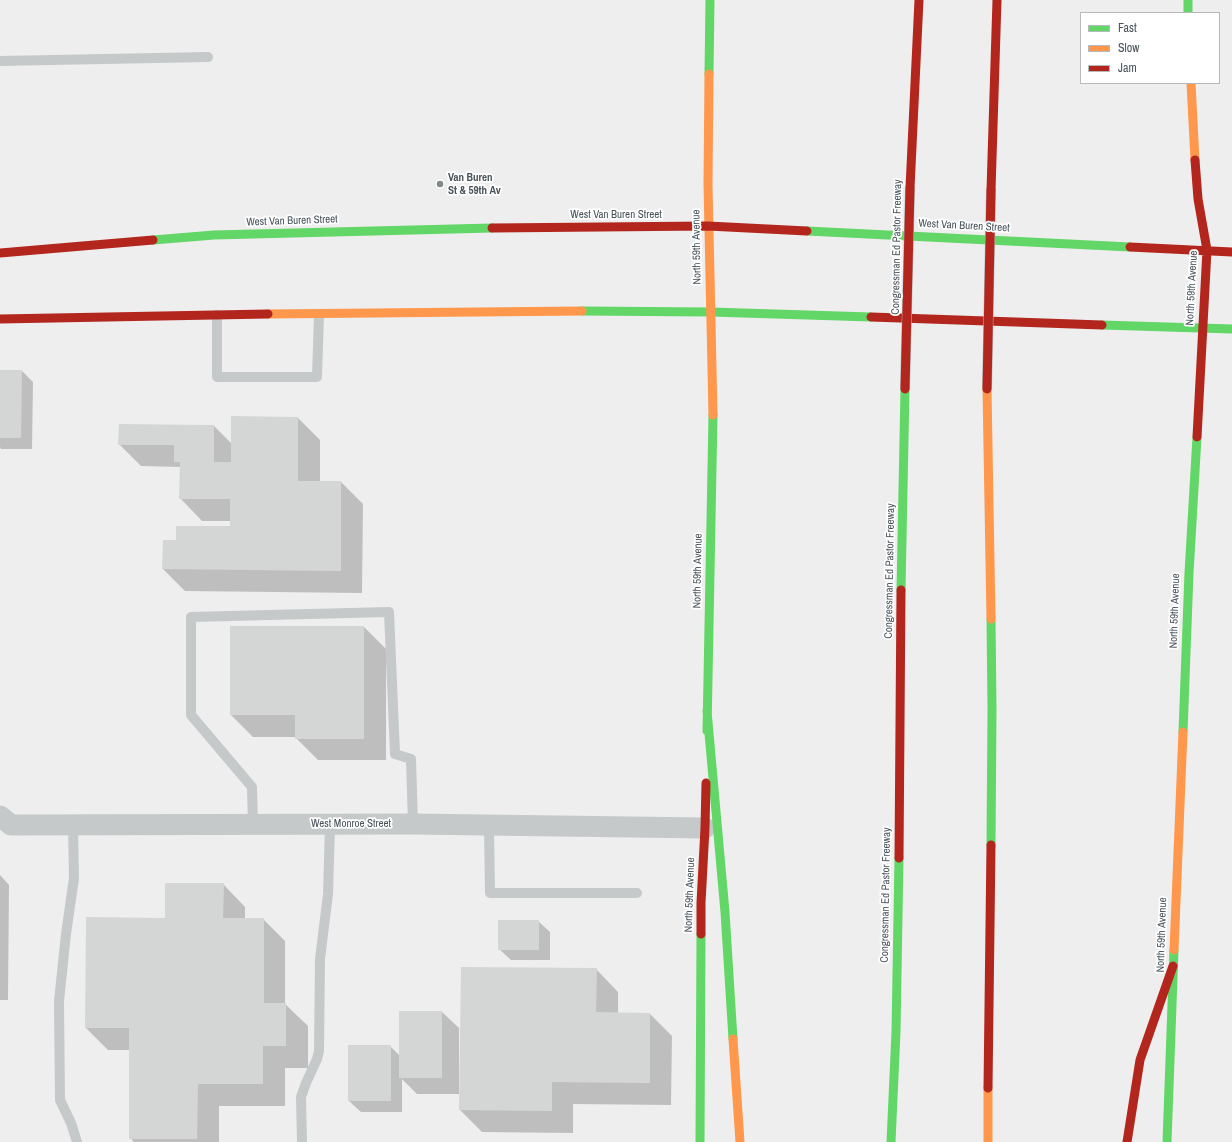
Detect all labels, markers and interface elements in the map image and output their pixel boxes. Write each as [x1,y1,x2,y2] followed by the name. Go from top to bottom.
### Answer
[1080,12,1220,84] legend
[1118,20,1137,36] text: Fast
[1118,40,1139,56] text: Slow
[1118,60,1137,76] text: Jam
[448,171,501,197] place label: Van Buren St & 59th Av
[435,179,445,189] marker: Van Buren St & 59th Av
[889,179,905,315] street label: Congressman Ed Pastor Freeway
[570,208,662,222] street label: West Van Buren Street
[690,209,704,285] street label: North 59th Avenue
[246,213,338,229] street label: West Van Buren Street
[918,217,1010,235] street label: West Van Buren Street
[1183,250,1201,326] street label: North 59th Avenue
[882,503,898,639] street label: Congressman Ed Pastor Freeway
[691,533,705,609] street label: North 59th Avenue
[1167,573,1183,649] street label: North 59th Avenue
[311,817,391,831] street label: West Monroe Street
[878,827,894,963] street label: Congressman Ed Pastor Freeway
[682,857,698,933] street label: North 59th Avenue
[1154,897,1170,973] street label: North 59th Avenue

